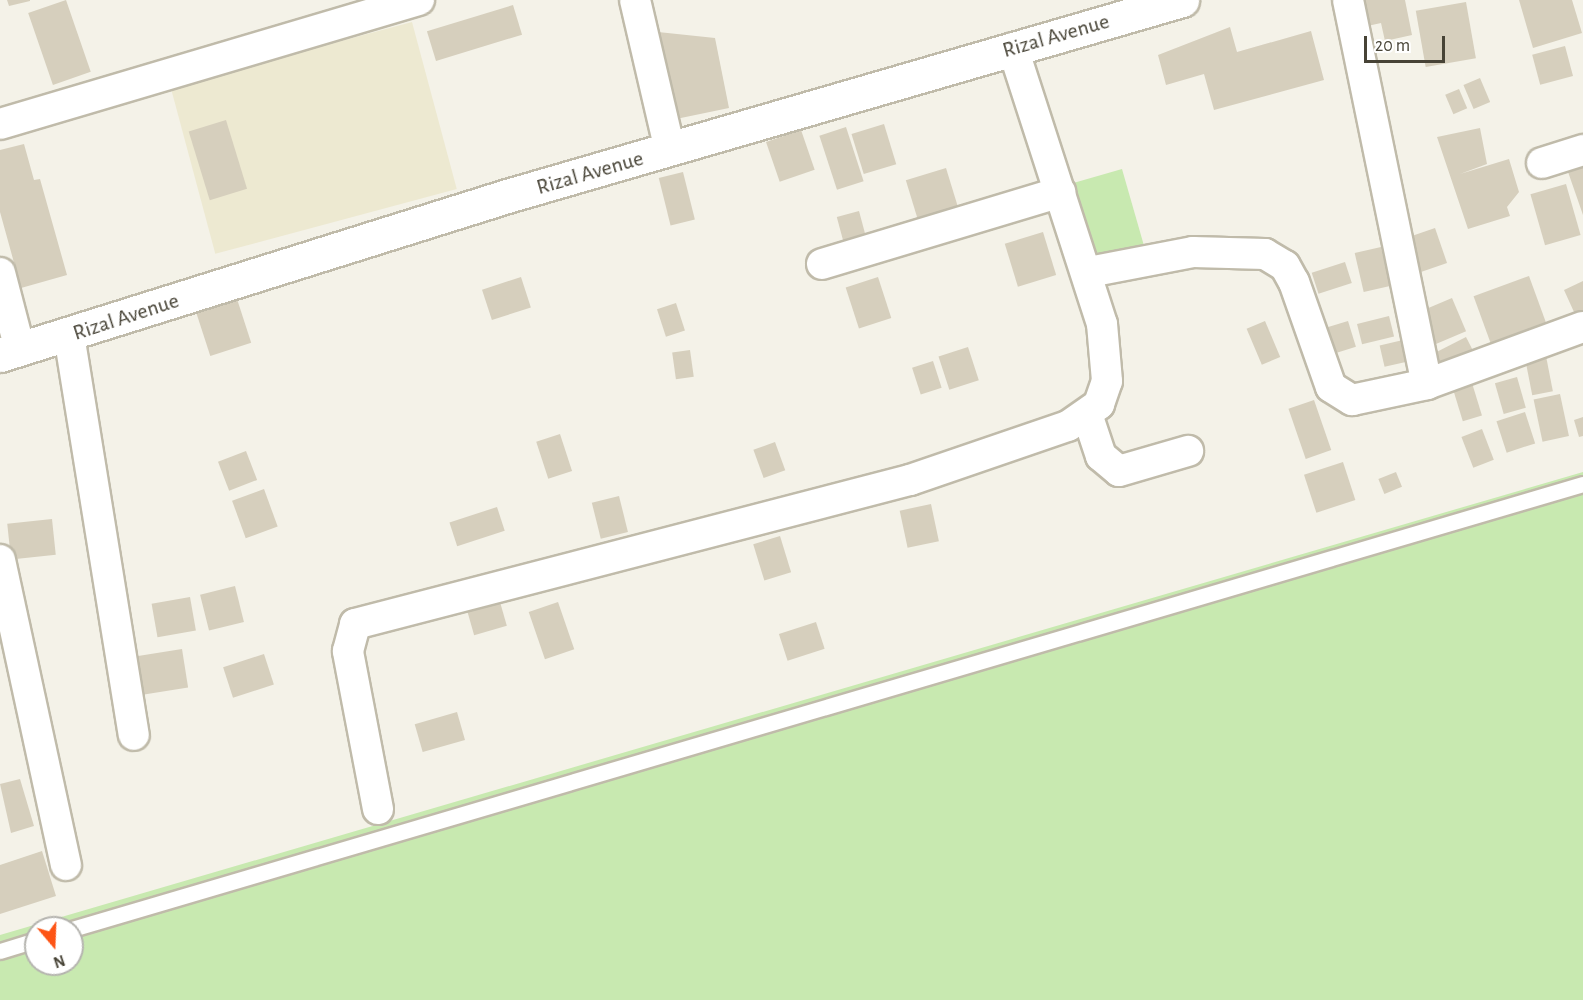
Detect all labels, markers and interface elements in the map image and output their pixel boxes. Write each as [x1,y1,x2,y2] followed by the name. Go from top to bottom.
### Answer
[1000,8,1112,64] street label: Rizal Avenue
[1367,24,1448,62] scale bar
[1375,37,1410,55] text: 20 m
[534,145,646,201] street label: Rizal Avenue
[70,287,182,347] street label: Rizal Avenue
[24,916,84,976] north arrow
[51,952,67,971] text: N

